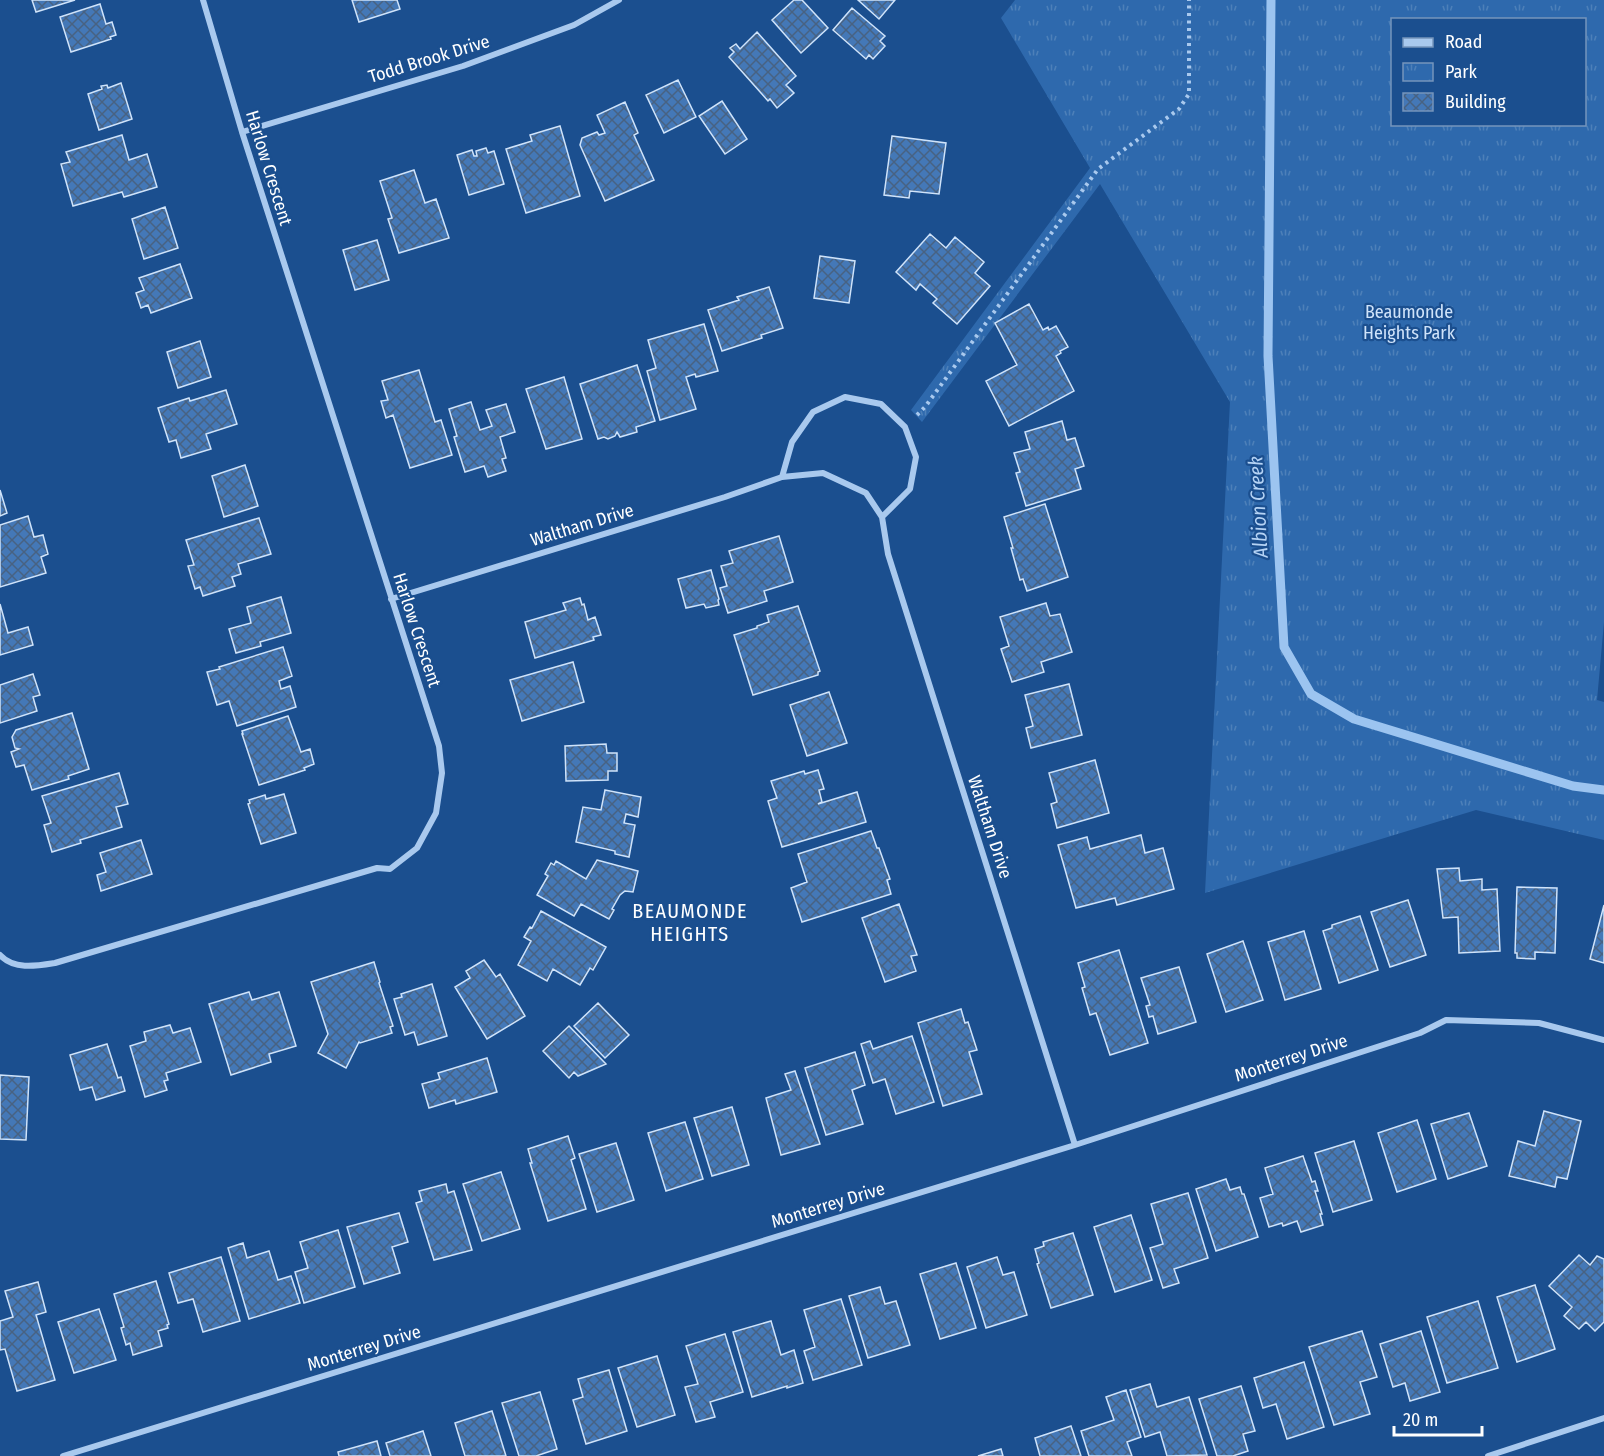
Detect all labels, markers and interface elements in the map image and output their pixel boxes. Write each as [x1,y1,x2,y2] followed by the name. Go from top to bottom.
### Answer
[1391,18,1586,126] legend
[366,30,492,88] street label: Todd Brook Drive
[1445,31,1482,53] text: Road
[1445,61,1478,83] text: Park
[1445,91,1506,113] text: Building
[241,108,297,228] street label: Harlow Crescent
[1363,301,1456,344] park label: Beaumonde Heights Park
[1243,456,1273,559] water label: Albion Creek
[528,499,636,551] street label: Waltham Drive
[388,570,446,690] street label: Harlow Crescent
[963,773,1017,881] street label: Waltham Drive
[632,899,748,946] district label: BEAUMONDE HEIGHTS
[1232,1029,1350,1087] street label: Monterrey Drive
[769,1177,887,1233] street label: Monterrey Drive
[305,1320,423,1376] street label: Monterrey Drive
[1394,1399,1482,1437] scale bar
[1403,1409,1438,1431] text: 20 m

